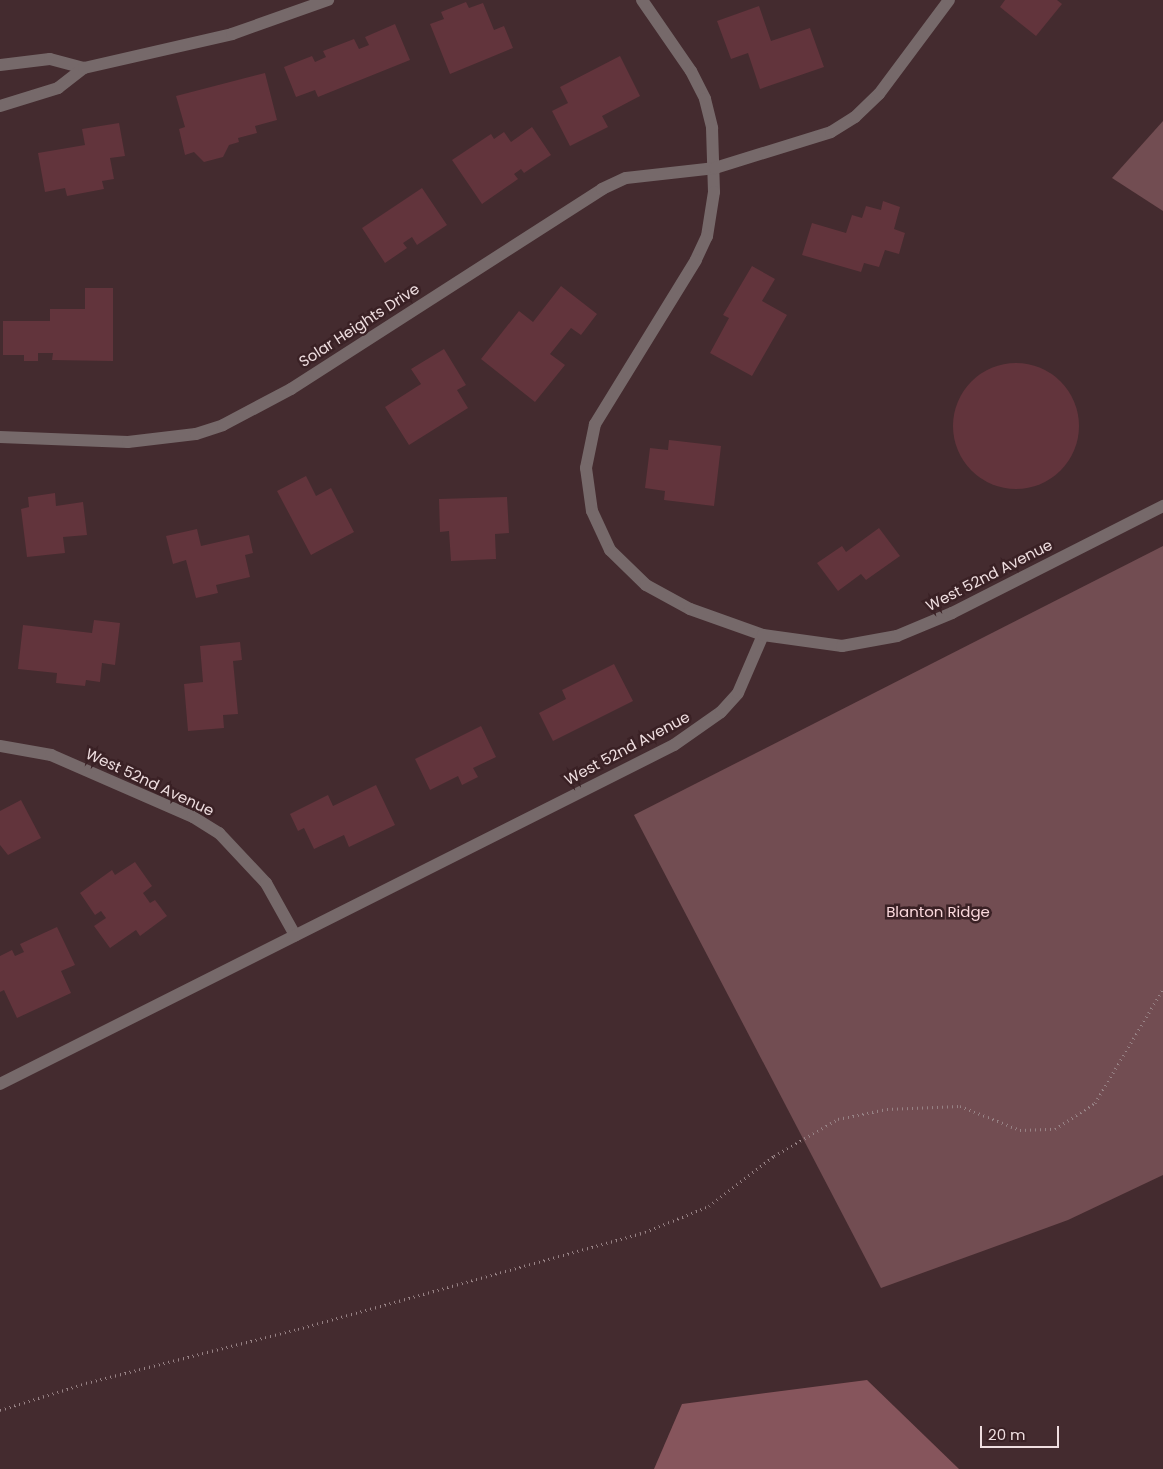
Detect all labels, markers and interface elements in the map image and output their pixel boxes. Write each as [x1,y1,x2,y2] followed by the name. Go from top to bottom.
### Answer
[295,279,423,371] street label: Solar Heights Drive
[923,535,1055,615] street label: West 52nd Avenue
[561,707,693,789] street label: West 52nd Avenue
[83,744,217,820] street label: West 52nd Avenue
[886,903,990,921] park label: Blanton Ridge
[983,1416,1062,1448] scale bar
[988,1424,1026,1445] text: 20 m

